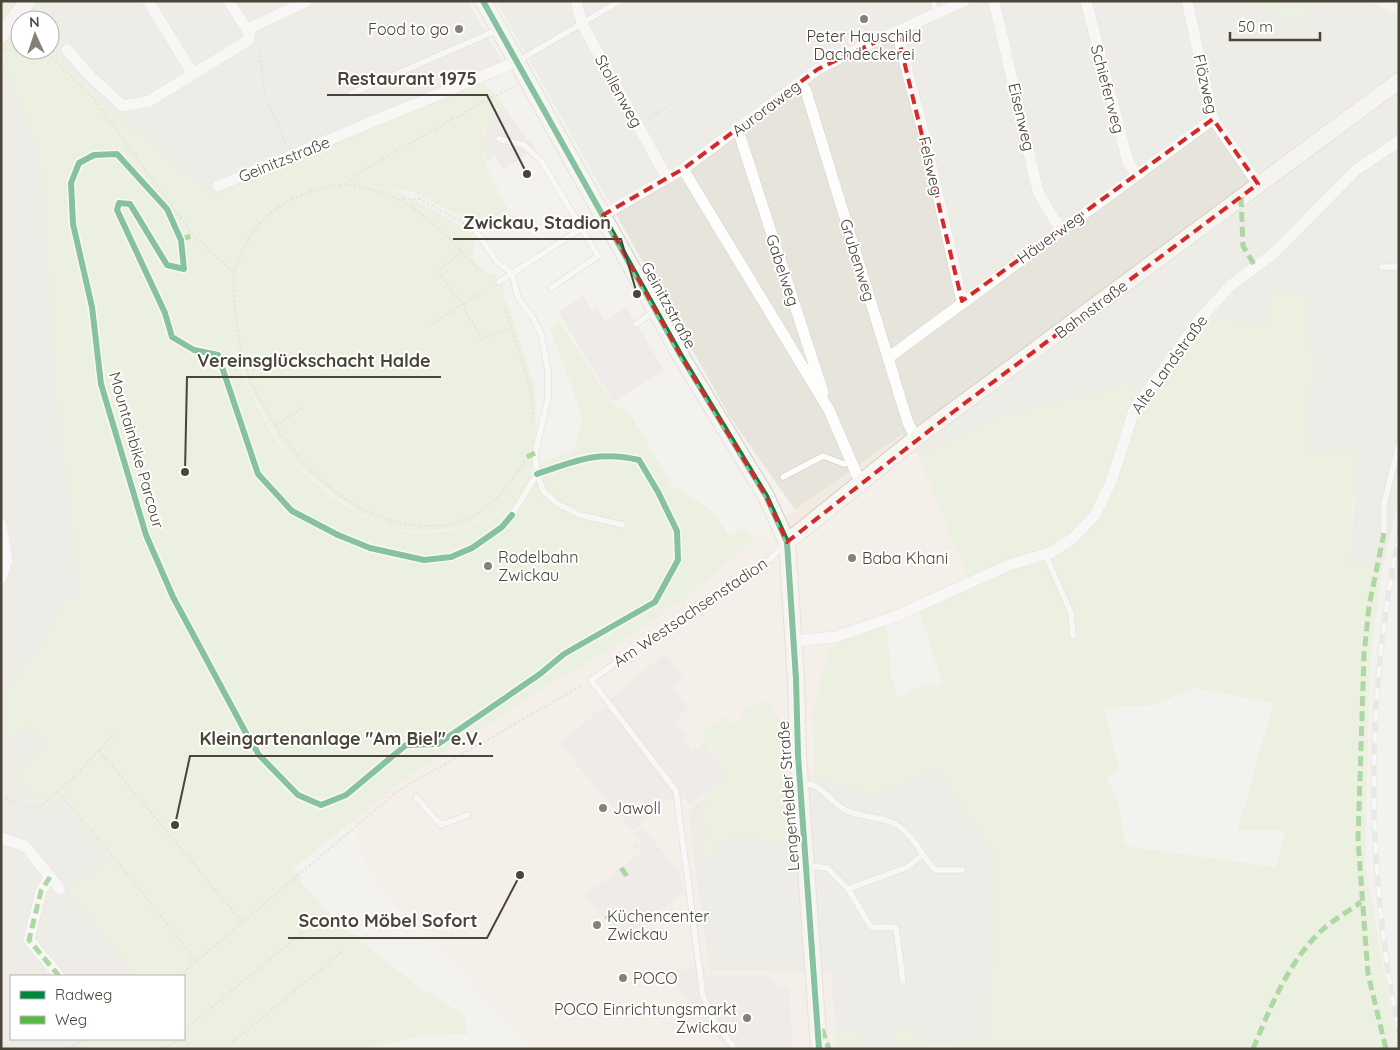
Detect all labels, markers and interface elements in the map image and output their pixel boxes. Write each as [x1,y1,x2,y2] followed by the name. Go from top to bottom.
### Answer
[10,10,60,60] north arrow
[1230,10,1320,42] scale bar
[29,13,40,31] text: N
[858,13,870,25] marker: Peter Hauschild Dachdeckerei
[1238,17,1273,36] text: 50 m
[368,19,449,39] place label: Food to go
[453,23,465,35] marker: Food to go
[806,26,922,64] place label: Peter Hauschild Dachdeckerei
[1087,42,1129,136] street label: Schieferweg
[591,51,647,131] street label: Stollenweg
[1189,52,1223,116] street label: Flözweg
[327,62,487,95] callout: Restaurant 1975
[337,67,477,90] text: Restaurant 1975
[728,76,804,140] street label: Auroraweg
[1004,81,1040,153] street label: Eisenweg
[235,132,333,186] street label: Geinitzstraße
[915,135,947,197] street label: Felsweg
[453,206,621,239] callout: Zwickau, Stadion
[1013,206,1087,268] street label: Häuerweg
[463,211,611,234] text: Zwickau, Stadion
[836,216,880,304] street label: Grubenweg
[762,232,804,308] street label: Gabelweg
[637,258,701,352] street label: Geinitzstraße
[1051,275,1131,343] street label: Bahnstraße
[1126,311,1212,417] street label: Alte Landstraße
[187,344,441,377] callout: Vereinsglückschacht Halde
[197,349,431,372] text: Vereinsglückschacht Halde
[105,369,169,531] street label: Mountainbike Parcour
[498,547,578,585] place label: Rodelbahn Zwickau
[862,548,948,568] place label: Baba Khani
[846,552,858,564] marker: Baba Khani
[609,553,771,671] street label: Am Westsachsenstadion
[482,560,494,572] marker: Rodelbahn Zwickau
[773,720,803,872] street label: Lengenfelder Straße
[190,723,493,756] callout: Kleingartenanlage "Am Biel" e.V.
[199,727,483,750] text: Kleingartenanlage "Am Biel" e.V.
[613,798,661,818] place label: Jawoll
[597,802,609,814] marker: Jawoll
[288,905,487,938] callout: Sconto Möbel Sofort
[607,906,710,944] place label: Küchencenter Zwickau
[298,909,478,932] text: Sconto Möbel Sofort
[591,919,603,931] marker: Küchencenter Zwickau
[633,968,678,988] place label: POCO
[617,972,629,984] marker: POCO
[10,975,185,1040] legend
[55,985,112,1004] text: Radweg
[554,999,737,1037] place label: POCO Einrichtungsmarkt Zwickau
[55,1010,87,1029] text: Weg
[741,1012,753,1024] marker: POCO Einrichtungsmarkt Zwickau

